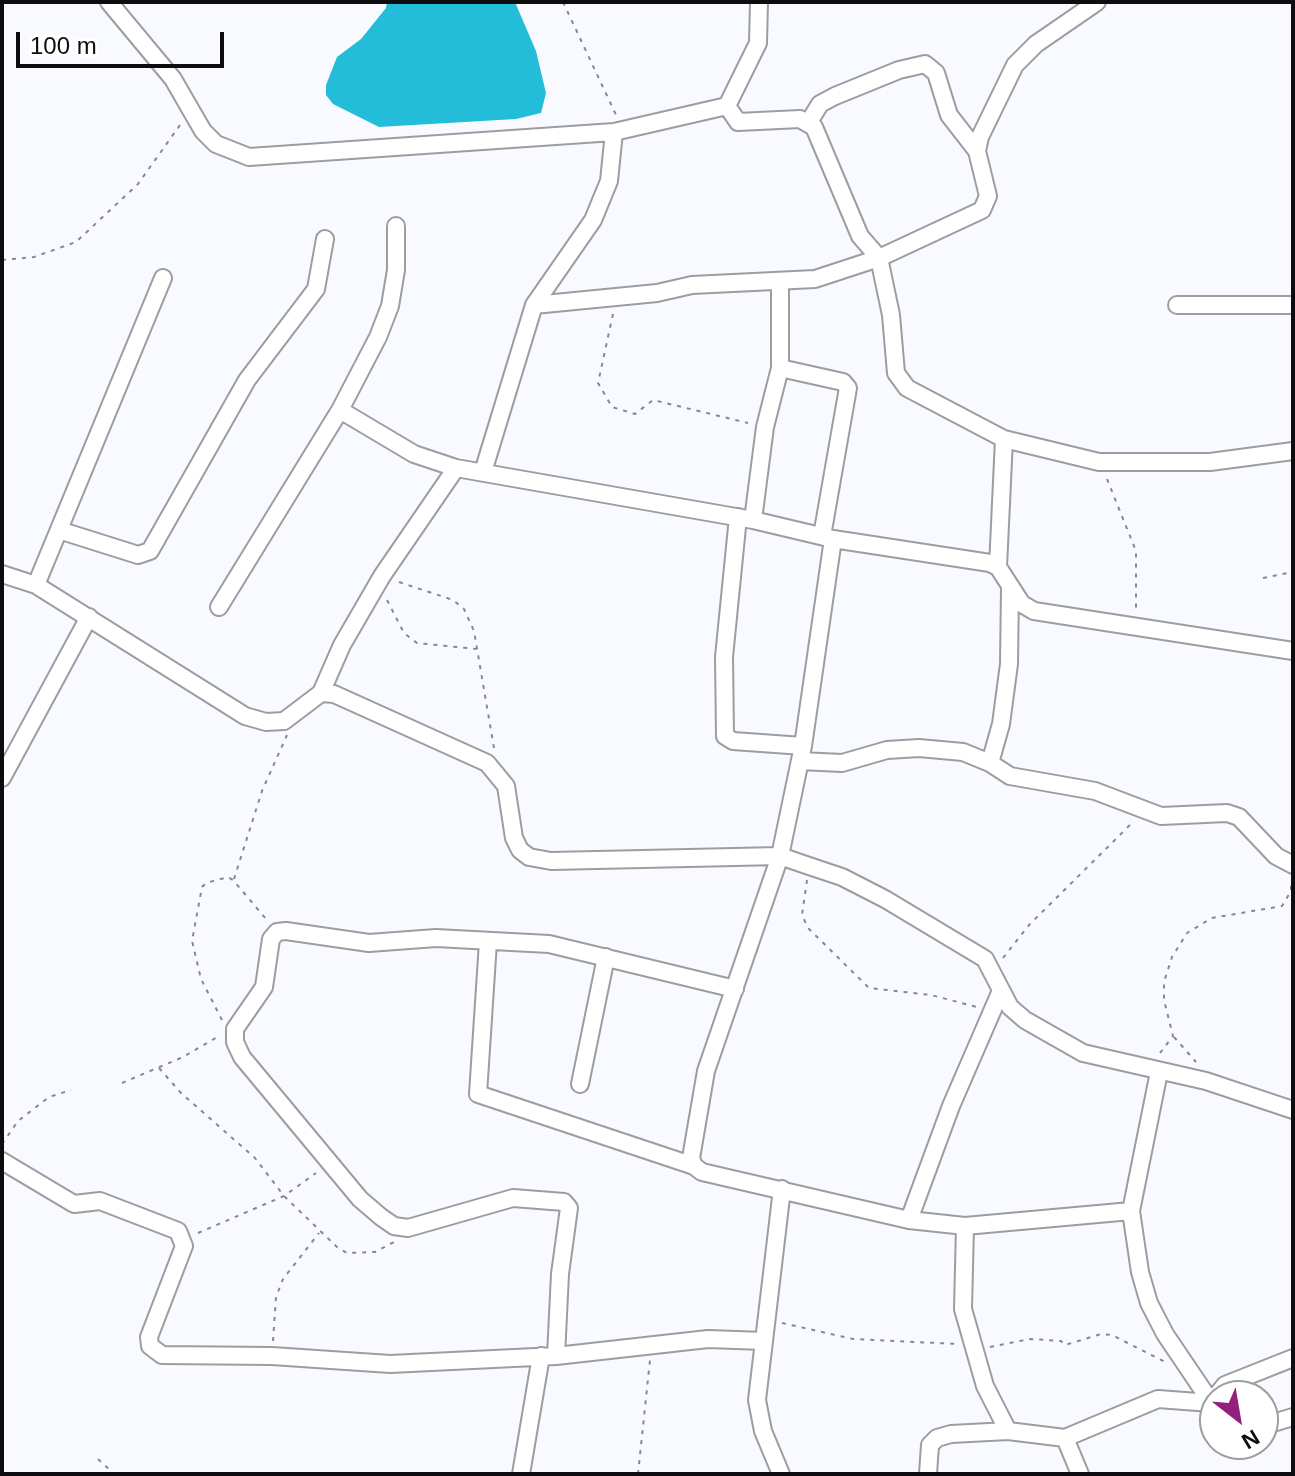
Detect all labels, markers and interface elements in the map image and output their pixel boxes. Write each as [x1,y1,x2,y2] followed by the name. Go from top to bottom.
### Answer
[20,16,228,66] scale bar
[30,32,97,59] text: 100 m
[1199,1380,1279,1460] north arrow
[1237,1424,1264,1454] text: N

